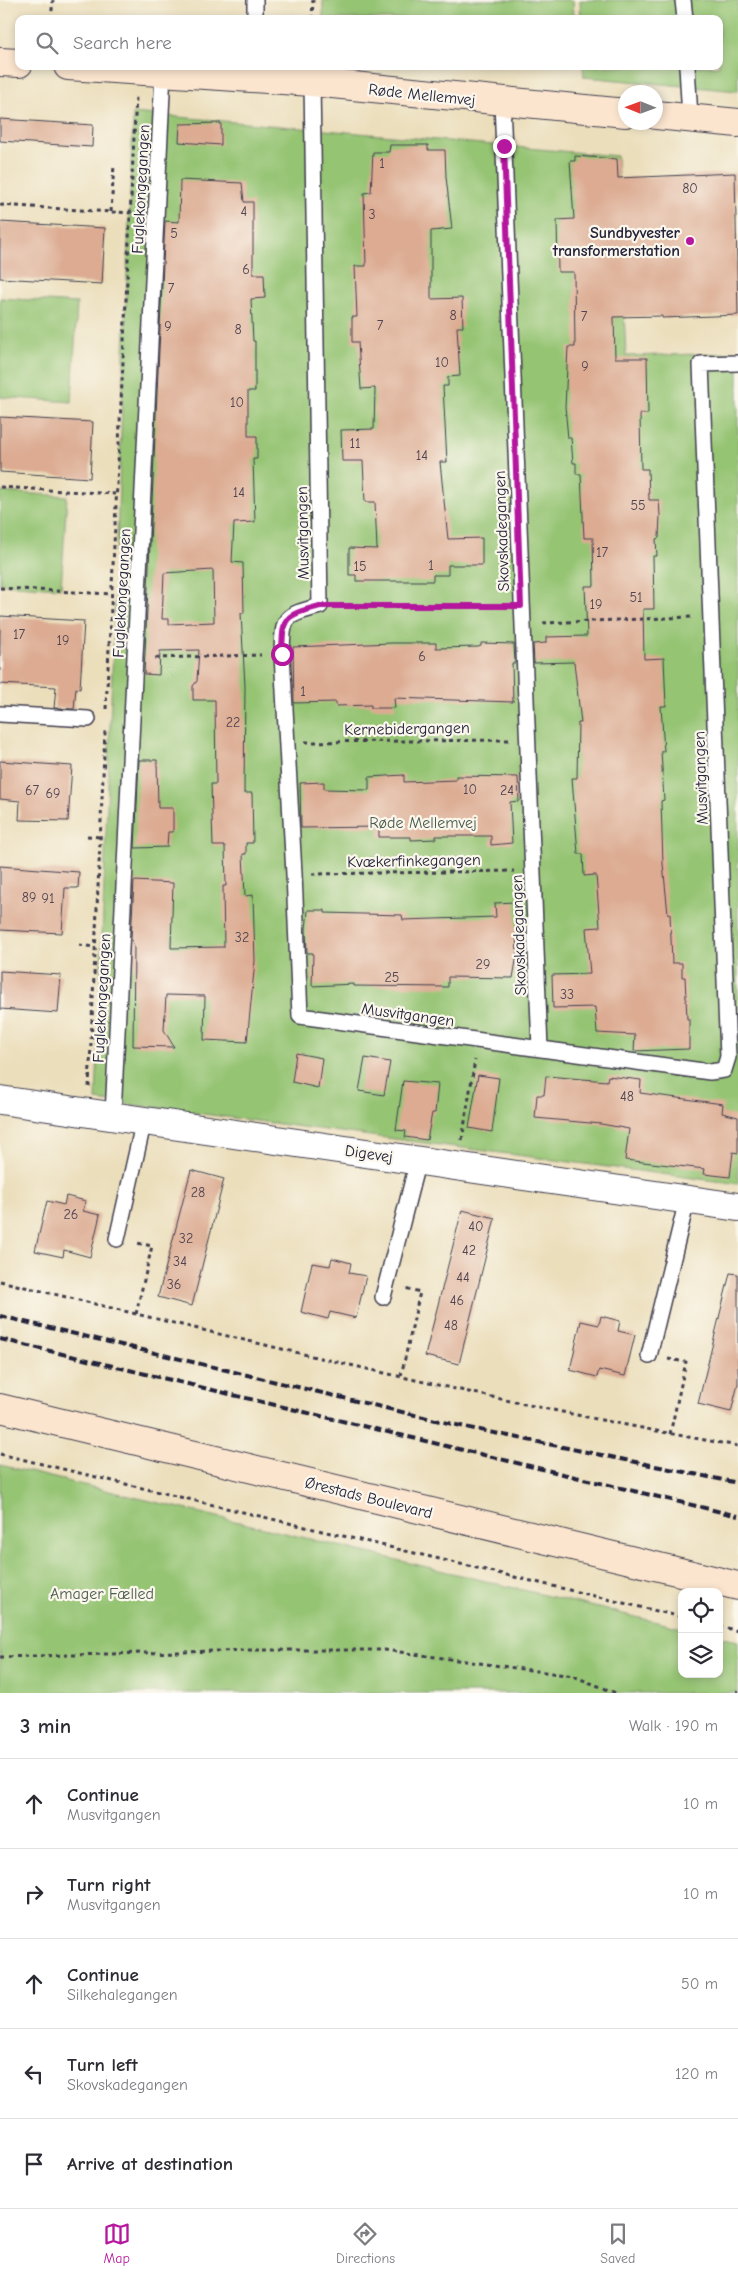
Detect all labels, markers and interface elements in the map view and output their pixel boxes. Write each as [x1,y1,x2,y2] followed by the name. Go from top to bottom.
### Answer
[15,15,723,70] search box
[33,29,61,57] icon: search
[73,32,172,54] text: Search here
[367,80,476,110] street label: Røde Mellemvej
[618,85,663,130] north arrow
[129,124,153,254] street label: Fuglekongegangen
[493,135,516,158] route end
[379,155,385,172] house number: 1
[682,180,698,197] house number: 80
[241,203,248,220] house number: 4
[368,206,376,223] house number: 3
[552,224,681,260] place label: Sundbyvester transformerstation
[170,225,178,242] house number: 5
[684,235,696,247] marker: Sundbyvester transformerstation
[242,261,250,278] house number: 6
[168,280,175,297] house number: 7
[449,307,457,324] house number: 8
[581,308,588,325] house number: 7
[377,317,384,334] house number: 7
[164,318,172,335] house number: 9
[234,321,242,338] house number: 8
[435,354,449,371] house number: 10
[581,358,589,375] house number: 9
[230,394,244,411] house number: 10
[349,435,361,452] house number: 11
[416,447,428,464] house number: 14
[491,470,513,592] street label: Skovskadegangen
[233,484,245,501] house number: 14
[293,486,313,580] street label: Musvitgangen
[630,497,646,514] house number: 55
[110,528,134,658] street label: Fuglekongegangen
[596,544,608,561] house number: 17
[428,557,434,574] house number: 1
[353,558,367,575] house number: 15
[629,589,643,606] house number: 51
[590,596,602,613] house number: 19
[13,626,25,643] house number: 17
[57,632,69,649] house number: 19
[271,643,294,666] route start
[418,648,426,665] house number: 6
[300,683,306,700] house number: 1
[226,714,240,731] house number: 22
[344,719,470,739] street label: Kernebidergangen
[690,731,712,825] street label: Musvitgangen
[463,781,477,798] house number: 10
[25,782,39,799] house number: 67
[500,782,514,799] house number: 24
[45,785,61,802] house number: 69
[369,814,477,832] park label: Røde Mellemvej
[347,851,481,871] street label: Kvækerfinkegangen
[508,874,530,996] street label: Skovskadegangen
[22,889,36,906] house number: 89
[42,890,54,907] house number: 91
[235,929,249,946] house number: 32
[90,933,114,1063] street label: Fuglekongegangen
[476,956,490,973] house number: 29
[385,969,399,986] house number: 25
[560,986,574,1003] house number: 33
[360,1000,455,1030] street label: Musvitgangen
[620,1088,634,1105] house number: 48
[344,1142,394,1166] street label: Digevej
[191,1184,205,1201] house number: 28
[64,1206,78,1223] house number: 26
[468,1218,484,1235] house number: 40
[179,1230,193,1247] house number: 32
[462,1242,476,1259] house number: 42
[173,1253,187,1270] house number: 34
[456,1269,470,1286] house number: 44
[167,1276,181,1293] house number: 36
[450,1292,464,1309] house number: 46
[444,1317,458,1334] house number: 48
[303,1473,434,1523] street label: Ørestads Boulevard
[50,1585,154,1603] park label: Amager Fælled
[678,1588,723,1678] map controls
[678,1588,723,1633] button: locate
[678,1633,723,1678] button: layers
[20,1714,71,1738] text: 3 min
[629,1717,718,1735] text: Walk · 190 m
[67,1784,139,1806] text: Continue
[20,1790,48,1818] icon: ahead
[683,1795,718,1813] text: 10 m
[67,1806,161,1824] text: Musvitgangen
[67,1874,151,1896] text: Turn right
[20,1880,48,1908] icon: right
[683,1885,718,1903] text: 10 m
[67,1896,161,1914] text: Musvitgangen
[67,1964,139,1986] text: Continue
[20,1970,48,1998] icon: ahead
[681,1975,718,1993] text: 50 m
[67,1986,178,2004] text: Silkehalegangen
[67,2054,138,2076] text: Turn left
[20,2060,48,2088] icon: left
[675,2065,718,2083] text: 120 m
[67,2076,188,2094] text: Skovskadegangen
[20,2150,48,2178] icon: arrive
[67,2153,233,2175] text: Arrive at destination
[103,2220,131,2267] tab: Map
[336,2220,395,2267] tab: Directions
[600,2220,635,2267] tab: Saved

